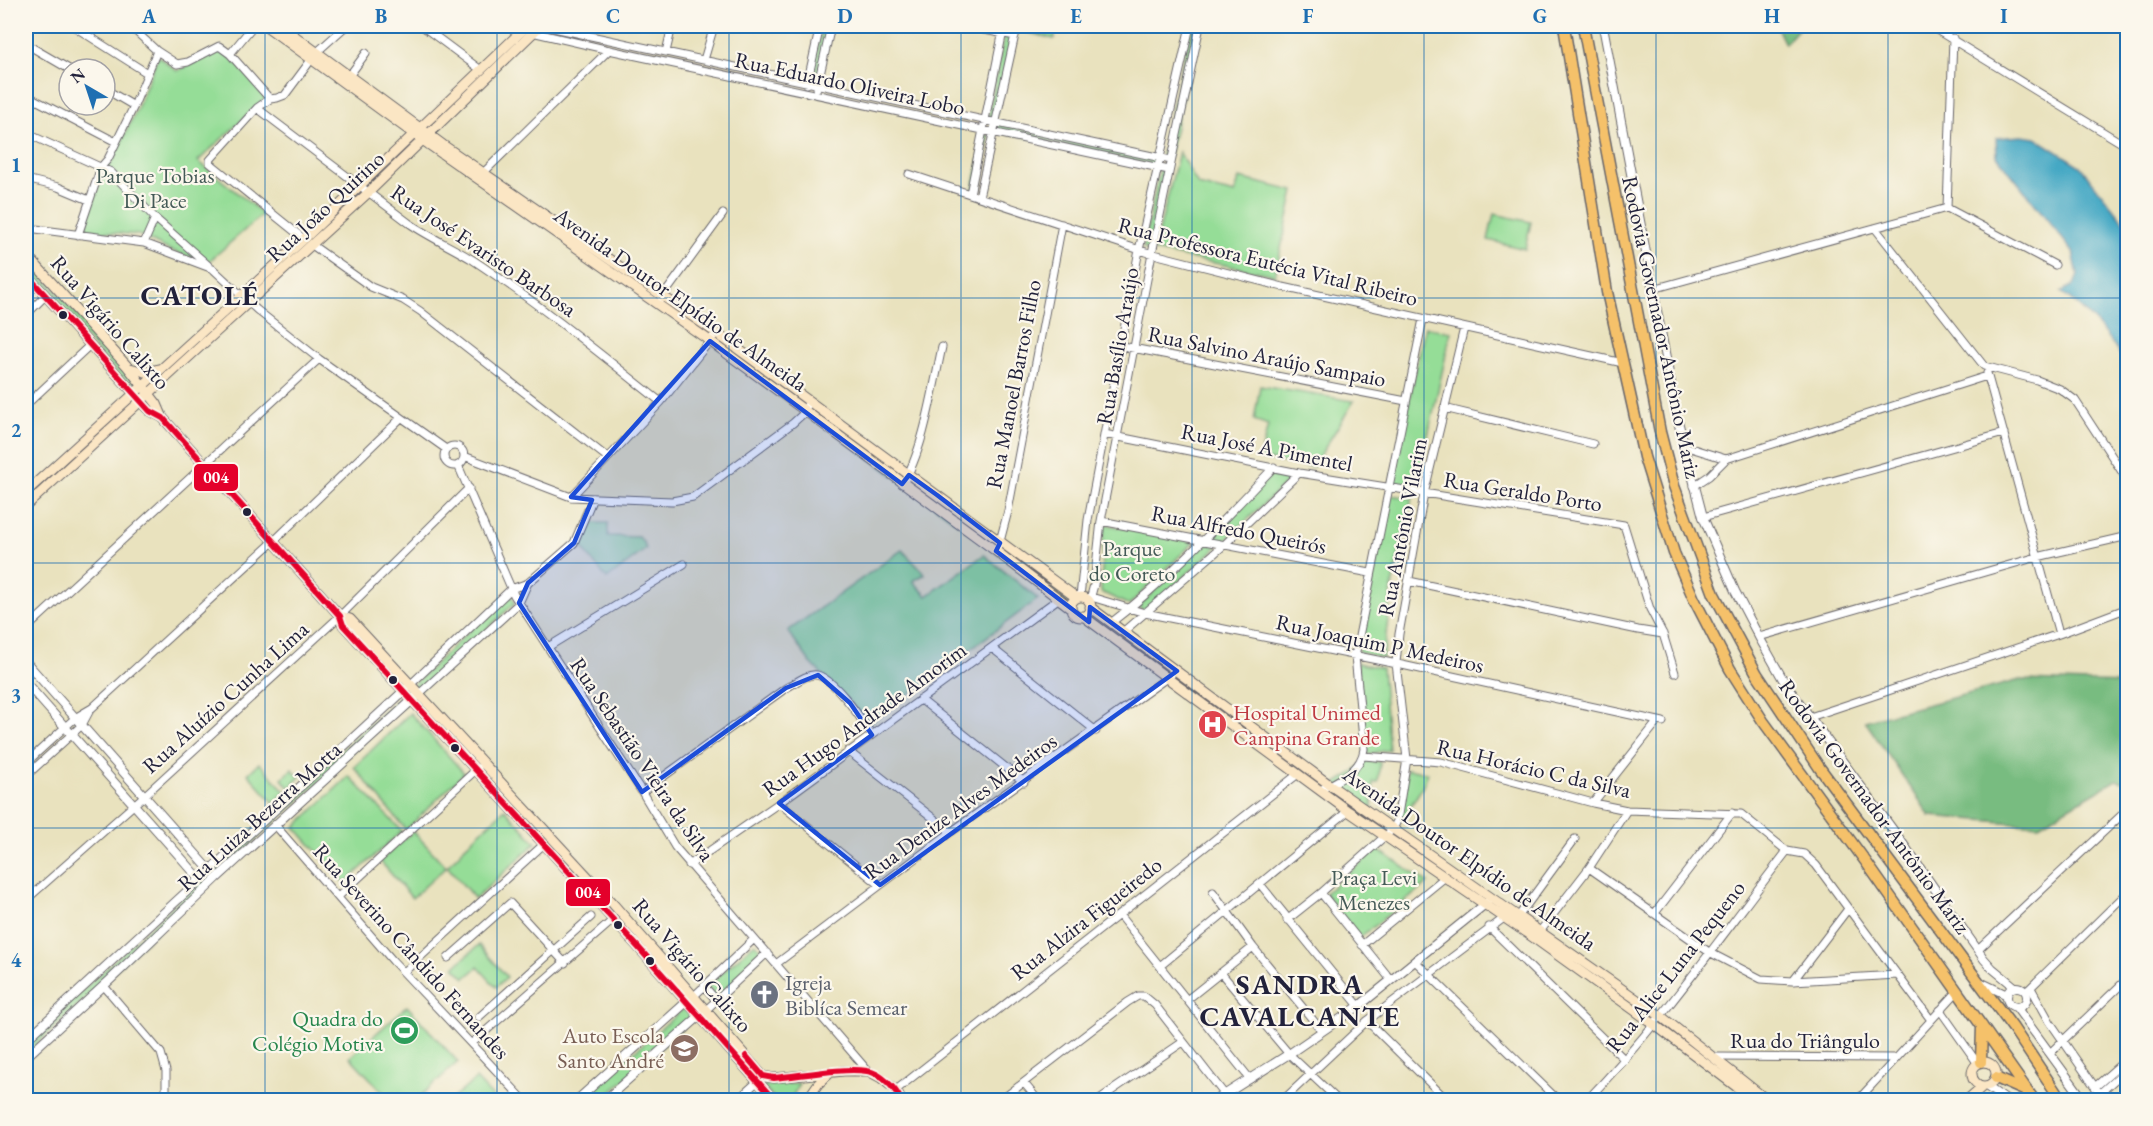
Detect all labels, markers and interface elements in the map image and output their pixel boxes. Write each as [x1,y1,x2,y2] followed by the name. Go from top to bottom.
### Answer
[141,3,157,29] text: A
[375,3,387,29] text: B
[606,3,620,29] text: C
[837,3,853,29] text: D
[1070,3,1082,29] text: E
[1303,3,1314,29] text: F
[1533,3,1547,29] text: G
[1764,3,1780,29] text: H
[2000,3,2008,29] text: I
[732,45,968,122] street label: Rua Eduardo Oliveira Lobo
[57,57,117,117] north arrow
[66,63,90,88] text: N
[260,144,391,269] street label: Rua João Quirino
[11,152,21,178] text: 1
[95,161,215,215] park label: Parque Tobias Di Pace
[1615,173,1708,482] street label: Rodovia Governador Antônio Mariz
[385,177,582,323] street label: Rua José Evaristo Barbosa
[547,200,813,398] street label: Avenida Doutor Elpídio de Almeida
[1115,210,1421,313] street label: Rua Professora Eutécia Vital Ribeiro
[44,249,177,396] street label: Rua Vigário Calixto
[1089,265,1146,427] street label: Rua Basílio Araújo
[141,277,259,313] district label: CATOLÉ
[979,277,1048,491] street label: Rua Manoel Barros Filho
[57,309,69,321] unlabelled marker
[1145,319,1389,394] street label: Rua Salvino Araújo Sampaio
[11,417,22,443] text: 2
[1179,417,1355,478] street label: Rua José A Pimentel
[1371,435,1434,619] street label: Rua Antônio Vilarim
[193,463,239,492] line badge: 004
[1442,465,1604,518] street label: Rua Geraldo Porto
[203,467,229,488] text: 004
[1149,498,1329,561] street label: Rua Alfredo Queirós
[241,506,253,518] unlabelled marker
[1089,534,1175,588] park label: Parque do Coreto
[1273,607,1487,680] street label: Rua Joaquim P Medeiros
[136,615,315,780] street label: Rua Aluízio Cunha Lima
[756,635,972,803] street label: Rua Hugo Andrade Amorim
[563,652,722,867] street label: Rua Sebastião Vieira da Silva
[1772,673,1977,940] street label: Rodovia Governador Antônio Mariz
[387,674,399,686] unlabelled marker
[11,682,21,708] text: 3
[1233,698,1382,752] place label: Hospital Unimed Campina Grande
[1196,709,1228,741] hospital icon: Hospital Unimed Campina Grande
[858,727,1063,886] street label: Rua Denize Alves Medeiros
[1434,732,1634,805] street label: Rua Horácio C da Silva
[171,735,348,898] street label: Rua Luiza Bezerra Motta
[449,742,461,754] unlabelled marker
[1336,759,1602,957] street label: Avenida Doutor Elpídio de Almeida
[307,837,516,1065] street label: Rua Severino Cândido Fernandes
[1005,850,1168,987] street label: Rua Alzira Figueiredo
[1331,863,1417,917] park label: Praça Levi Menezes
[1599,874,1752,1058] street label: Rua Alice Luna Pequeno
[565,878,611,907] line badge: 004
[575,882,601,903] text: 004
[626,892,759,1039] street label: Rua Vigário Calixto
[612,919,624,931] unlabelled marker
[11,947,22,973] text: 4
[644,955,656,967] unlabelled marker
[1199,966,1401,1034] district label: SANDRA CAVALCANTE
[785,968,908,1022] place label: Igreja Biblíca Semear
[748,979,780,1011] church icon: Igreja Biblíca Semear
[252,1004,383,1058] place label: Quadra do Colégio Motiva
[388,1015,420,1047] sports icon: Quadra do Colégio Motiva
[557,1021,664,1075] place label: Auto Escola Santo André
[1730,1026,1880,1055] street label: Rua do Triângulo
[669,1032,701,1064] school or university icon: Auto Escola Santo André

